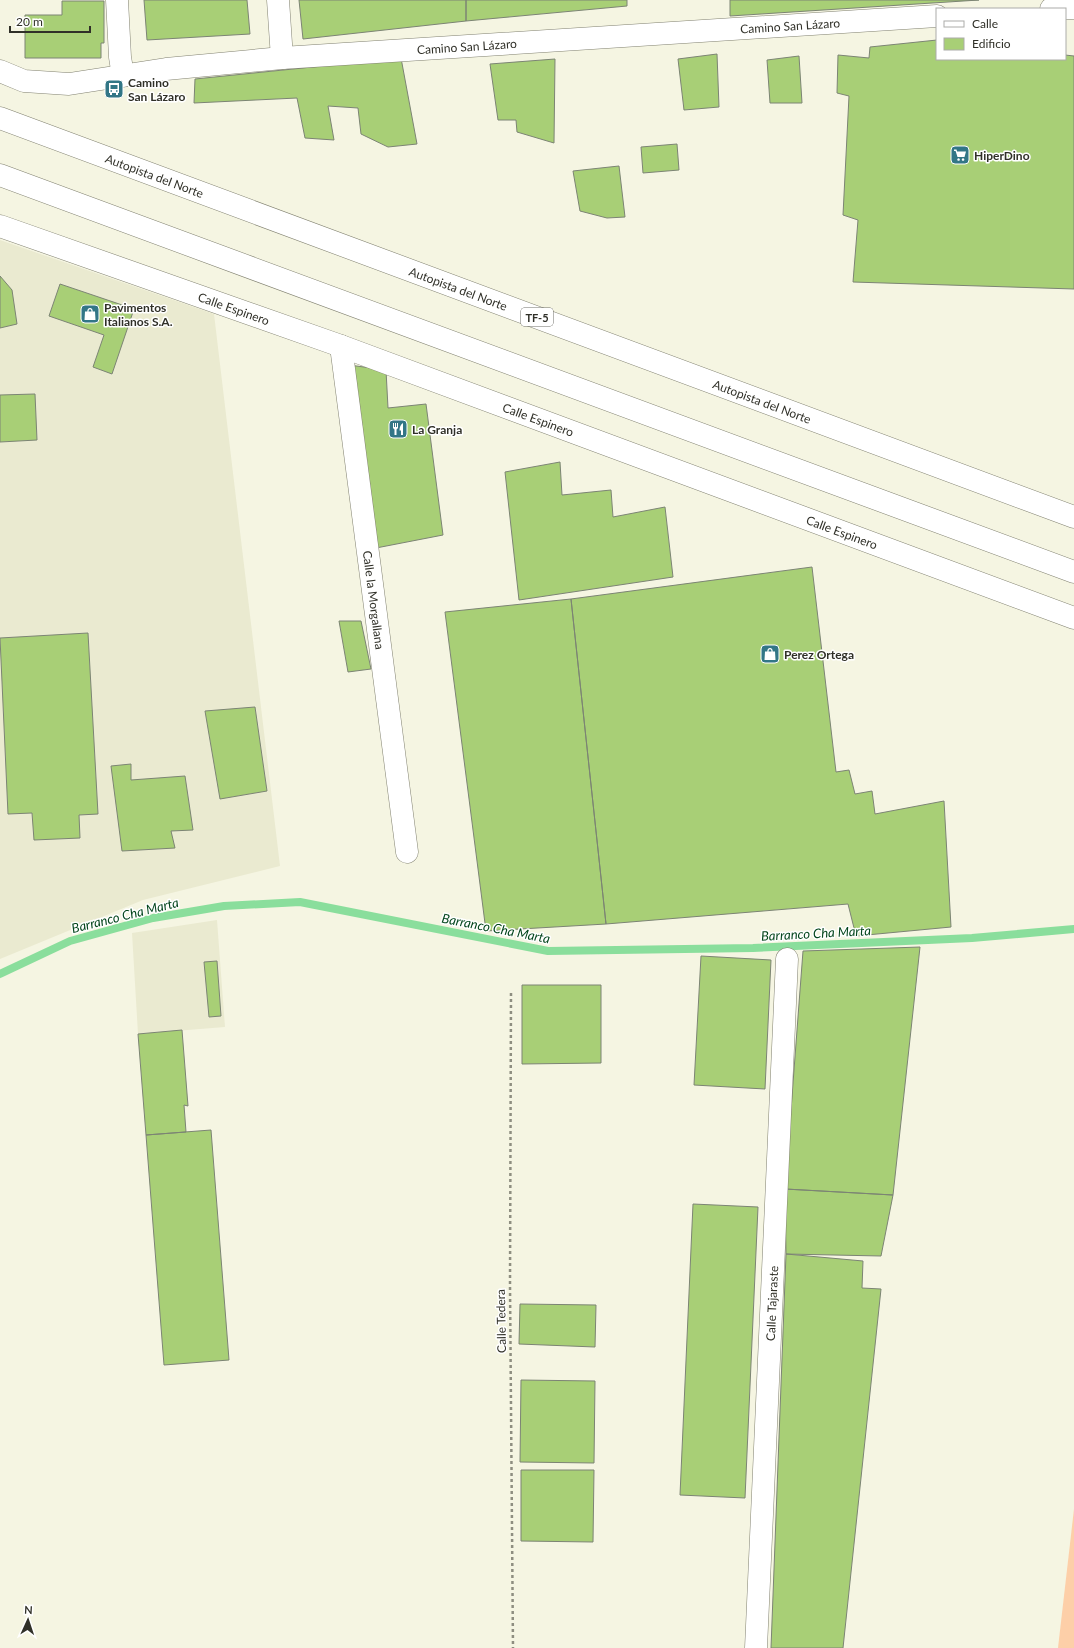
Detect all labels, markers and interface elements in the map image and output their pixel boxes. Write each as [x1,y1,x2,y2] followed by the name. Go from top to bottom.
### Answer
[10,8,90,34] scale bar
[936,8,1066,60] legend
[16,14,43,29] text: 20 m
[740,15,841,36] street label: Camino San Lázaro
[972,16,998,31] text: Calle
[416,35,517,57] street label: Camino San Lázaro
[972,36,1011,51] text: Edificio
[128,75,186,104] place label: Camino San Lázaro
[103,78,125,100] bus stop icon: Camino San Lázaro
[949,144,971,166] supermarket icon: HiperDino
[974,148,1030,163] place label: HiperDino
[103,150,206,201] street label: Autopista del Norte
[407,263,510,313] street label: Autopista del Norte
[196,289,272,328] street label: Calle Espinero
[104,300,173,329] place label: Pavimentos Italianos S.A.
[79,303,101,325] shop icon: Pavimentos Italianos S.A.
[521,308,553,326] road number: TF-5
[711,376,813,426] street label: Autopista del Norte
[501,399,576,439] street label: Calle Espinero
[387,418,409,440] restaurant icon: La Granja
[412,422,462,437] place label: La Granja
[804,512,880,552] street label: Calle Espinero
[360,550,388,650] street label: Calle la Morgallana
[759,643,781,665] shop icon: Perez Ortega
[784,647,854,662] place label: Perez Ortega
[70,894,181,936] water label: Barranco Cha Marta
[441,910,552,946] water label: Barranco Cha Marta
[761,922,872,944] water label: Barranco Cha Marta
[762,1265,781,1341] street label: Calle Tajaraste
[493,1289,509,1353] street label: Calle Tedera
[8,1600,48,1640] north arrow
[24,1603,33,1616] text: N

